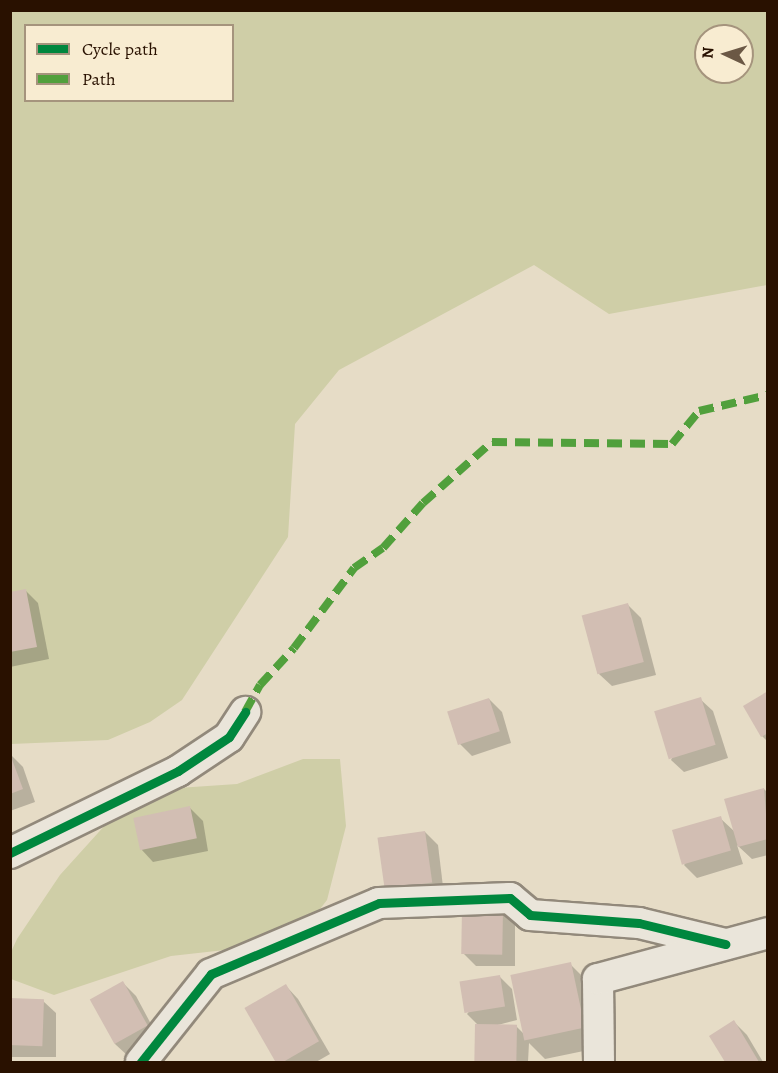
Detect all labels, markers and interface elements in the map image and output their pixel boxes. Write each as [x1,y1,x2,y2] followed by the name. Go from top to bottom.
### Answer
[24,24,234,102] legend
[694,24,754,84] north arrow
[82,37,158,61] text: Cycle path
[697,46,719,59] text: N
[82,67,116,91] text: Path

